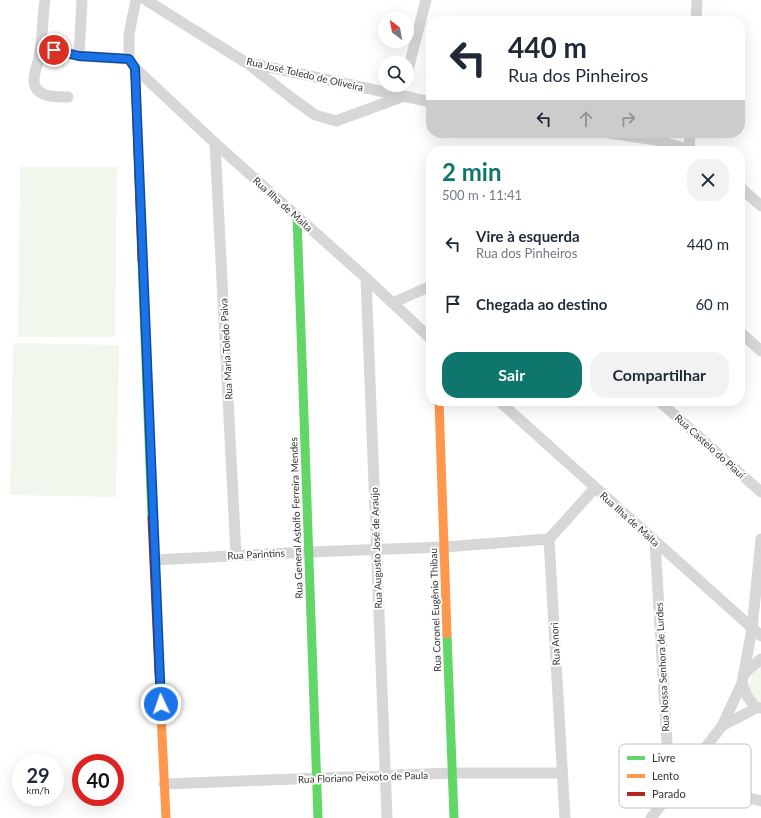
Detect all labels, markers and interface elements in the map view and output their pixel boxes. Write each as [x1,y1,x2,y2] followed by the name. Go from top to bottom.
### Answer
[378,12,414,48] north arrow
[378,12,414,92] map controls
[508,30,587,64] text: 440 m
[442,32,494,84] icon: left
[37,33,71,67] pin
[43,39,65,61] icon: arrive
[245,55,365,93] street label: Rua José Toledo de Oliveira
[378,56,414,92] button: search
[508,64,648,86] text: Rua dos Pinheiros
[533,108,555,130] icon: left
[575,108,597,130] icon: ahead
[617,108,639,130] icon: right
[442,157,502,186] text: 2 min
[687,159,729,201] button: close
[251,174,315,234] street label: Rua Ilha de Malta
[442,187,522,203] text: 500 m · 11:41
[476,227,580,245] text: Vire à esquerda
[442,233,464,255] icon: left
[687,235,729,253] text: 440 m
[476,245,577,261] text: Rua dos Pinheiros
[442,293,464,315] icon: arrive
[476,295,607,313] text: Chegada ao destino
[695,295,729,313] text: 60 m
[217,298,235,400] street label: Rua Maria Toledo Paiva
[442,352,582,398] button: Sair
[590,352,729,398] button: Compartilhar
[673,412,748,481] street label: Rua Castelo do Piauí
[287,437,305,599] street label: Rua General Astolfo Ferreira Mendes
[368,487,384,609] street label: Rua Augusto José de Araújo
[598,489,662,549] street label: Rua Ilha de Malta
[227,547,285,561] street label: Rua Parintins
[427,548,443,672] street label: Rua Coronel Eugênio Thibau
[653,602,671,732] street label: Rua Nossa Senhora de Lurdes
[548,622,562,666] street label: Rua Anori
[140,683,182,725] position arrow
[619,744,751,808] legend
[652,751,676,764] text: Livre
[72,754,124,806] speed limit sign: 40
[26,763,50,787] text: 29
[298,769,428,785] street label: Rua Floriano Peixoto de Paula
[652,769,679,782] text: Lento
[26,784,50,796] text: km/h
[652,787,686,800] text: Parado

